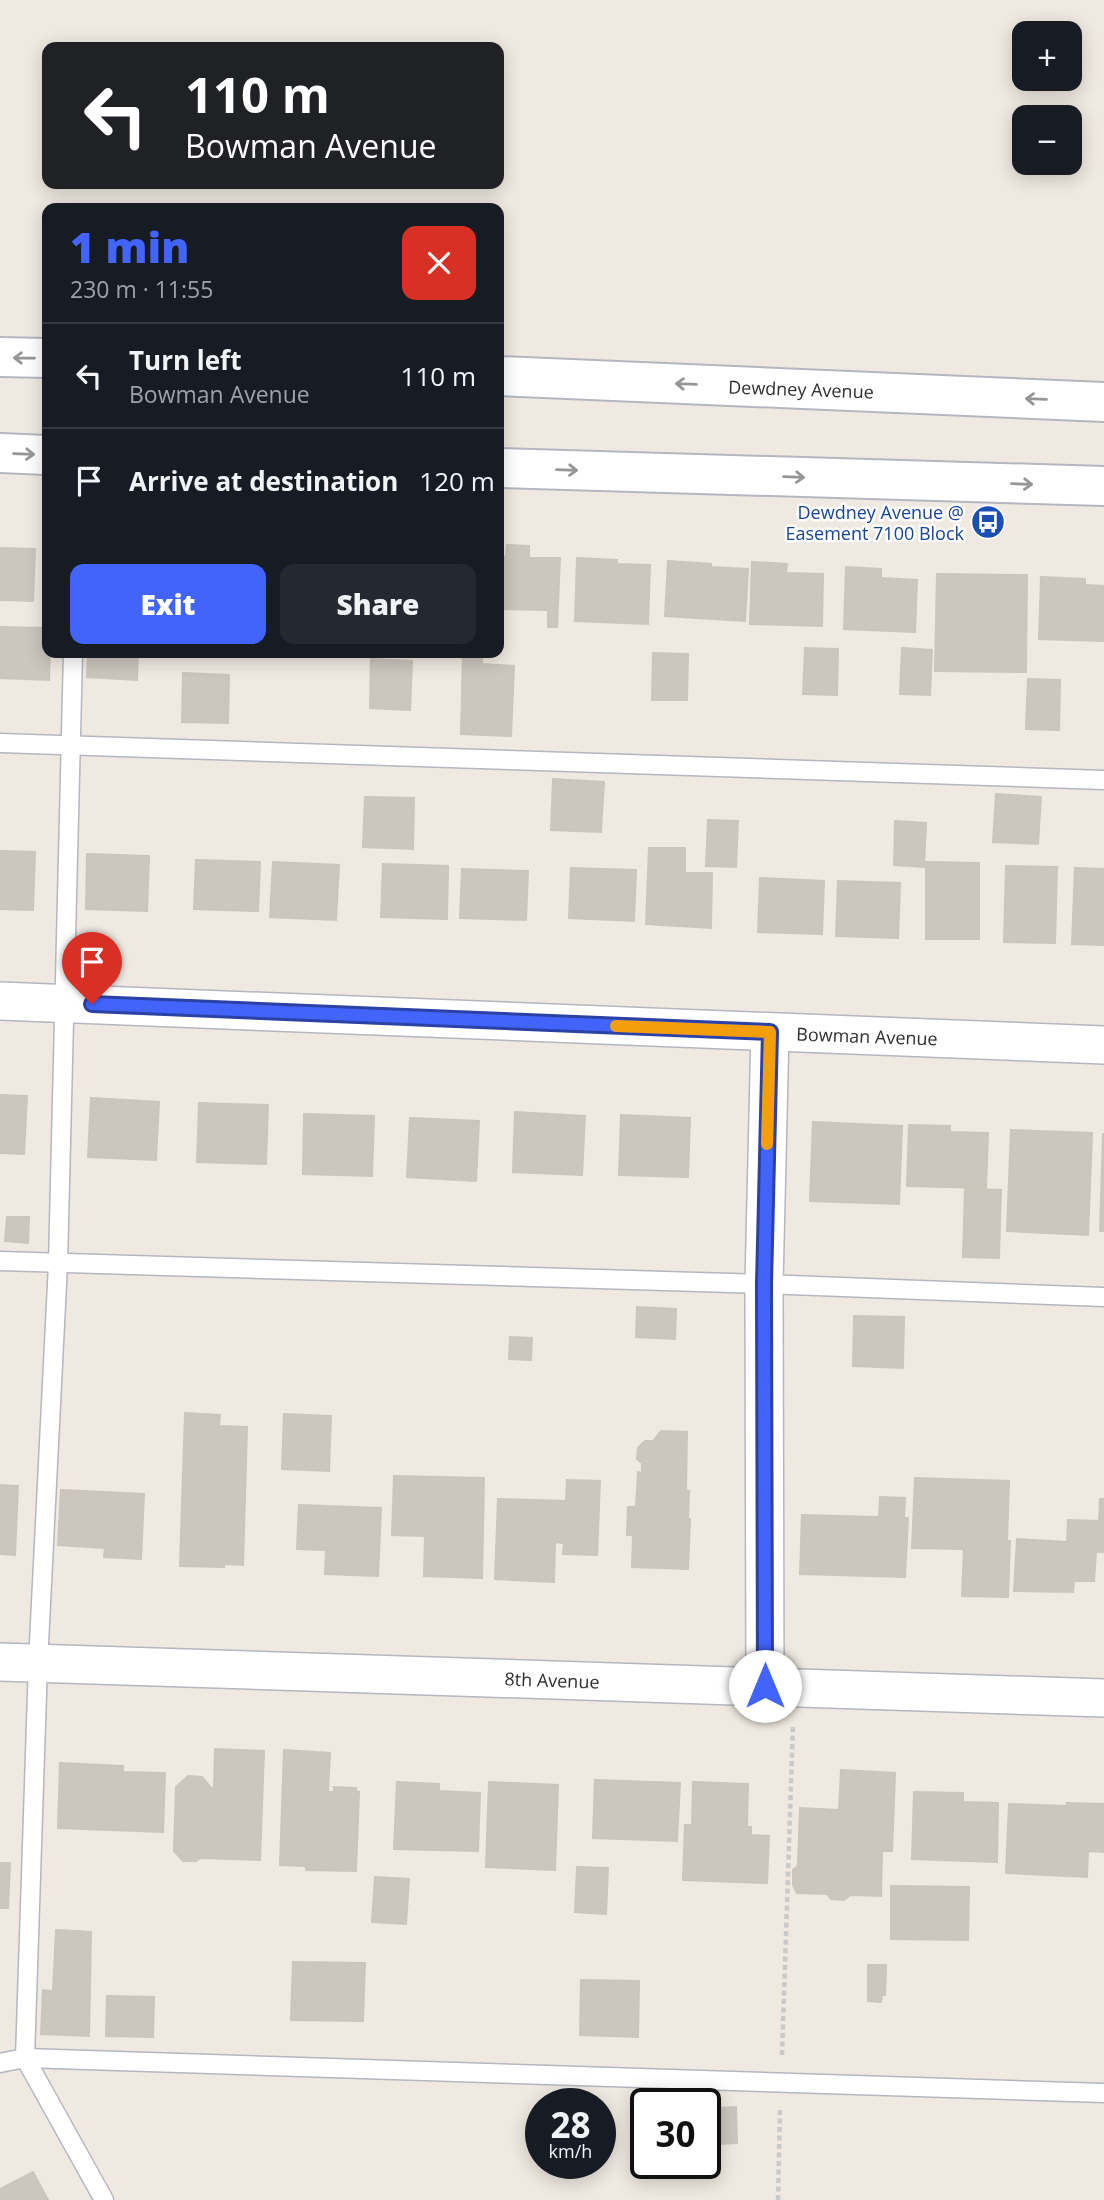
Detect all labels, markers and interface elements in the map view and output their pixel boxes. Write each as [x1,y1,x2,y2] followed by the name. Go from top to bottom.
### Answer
[1012,21,1082,175] map controls
[1012,21,1082,91] button: +
[185,61,330,127] text: 110 m
[70,70,161,161] icon: left
[1012,105,1082,175] button: −
[185,124,436,167] text: Bowman Avenue
[70,218,189,275] text: 1 min
[402,226,476,300] button: close
[70,273,213,305] text: 230 m · 11:55
[129,342,241,378] text: Turn left
[12,351,35,364] one-way arrow
[70,357,108,395] icon: left
[401,358,476,394] text: 110 m
[728,374,874,404] street label: Dewdney Avenue
[129,378,310,410] text: Bowman Avenue
[675,378,698,391] one-way arrow
[1025,392,1048,405] one-way arrow
[12,447,35,461] one-way arrow
[70,462,108,500] icon: arrive
[129,463,398,499] text: Arrive at destination
[419,463,495,499] text: 120 m
[555,464,578,477] one-way arrow
[783,470,806,484] one-way arrow
[1010,477,1033,490] one-way arrow
[785,500,965,545] place label: Dewdney Avenue @ Easement 7100 Block
[969,503,1007,541] bus stop icon: Dewdney Avenue @ Easement 7100 Block
[70,564,266,644] button: Exit
[280,564,476,644] button: Share
[62,932,122,1004] pin
[73,943,111,981] icon: arrive
[796,1022,938,1050] street label: Bowman Avenue
[728,1649,802,1723] position arrow
[504,1666,600,1694] street label: 8th Avenue
[630,2088,721,2179] speed limit sign: 30
[550,2101,591,2148] text: 28
[549,2139,592,2163] text: km/h

